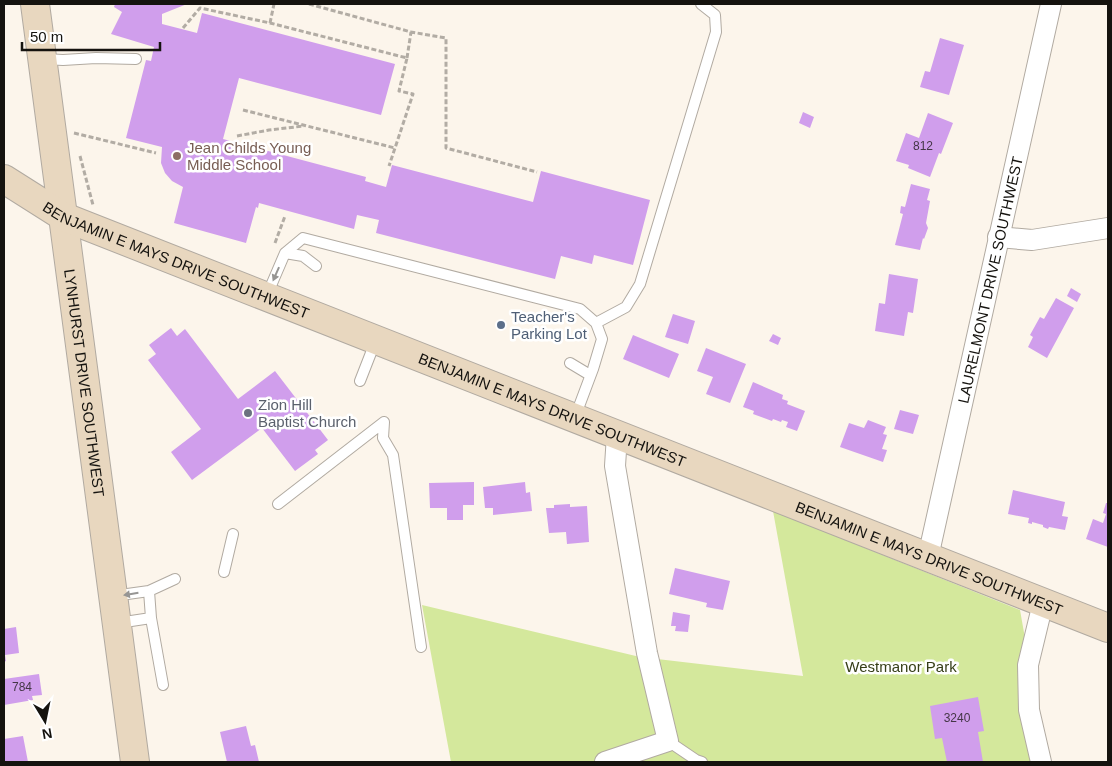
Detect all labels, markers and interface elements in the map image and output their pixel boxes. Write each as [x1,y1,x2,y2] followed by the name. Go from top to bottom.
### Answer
[22,20,160,52] scale bar
[30,28,63,45] text: 50 m
[187,139,311,173] place label: Jean Childs Young Middle School
[913,139,933,153] house number: 812
[171,150,183,162] marker: Jean Childs Young Middle School
[954,155,1025,405] street label: LAURELMONT DRIVE SOUTHWEST
[40,198,312,321] street label: BENJAMIN E MAYS DRIVE SOUTHWEST
[271,267,279,281] one-way arrow
[62,268,108,498] street label: LYNHURST DRIVE SOUTHWEST
[511,308,588,342] place label: Teacher's Parking Lot
[495,319,507,331] marker: Teacher's Parking Lot
[416,349,689,470] street label: BENJAMIN E MAYS DRIVE SOUTHWEST
[258,396,356,430] place label: Zion Hill Baptist Church
[242,407,254,419] marker: Zion Hill Baptist Church
[793,497,1065,618] street label: BENJAMIN E MAYS DRIVE SOUTHWEST
[123,590,139,598] one-way arrow
[845,658,957,675] park label: Westmanor Park
[12,680,32,694] house number: 784
[20,696,70,746] north arrow
[944,711,971,725] house number: 3240
[41,725,54,743] text: N

